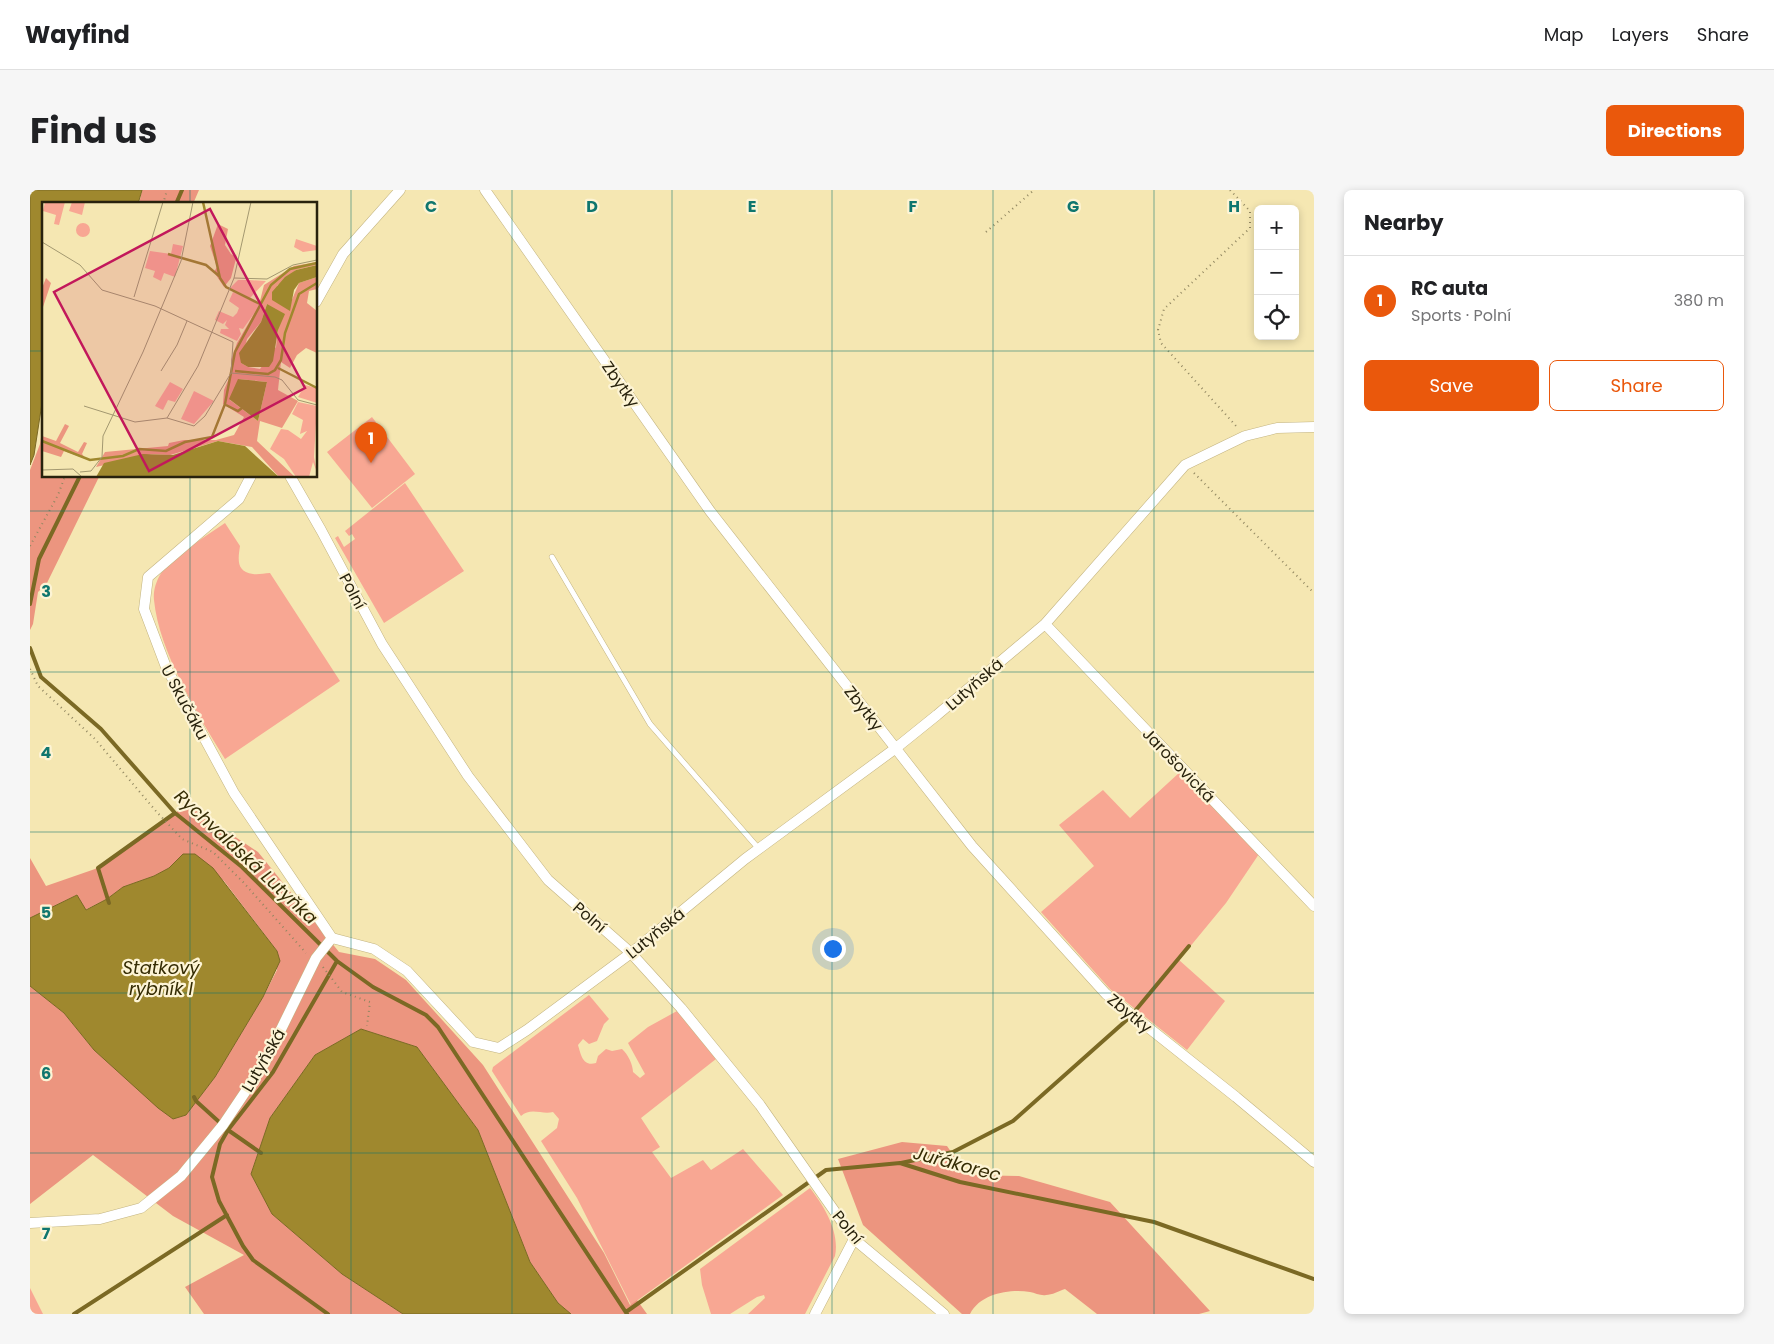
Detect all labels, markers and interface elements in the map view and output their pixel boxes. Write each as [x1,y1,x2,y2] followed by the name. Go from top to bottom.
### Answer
[25,18,130,51] text: Wayfind
[1544,22,1584,47] text: Map
[1612,22,1669,47] text: Layers
[1697,22,1749,47] text: Share
[1606,105,1744,156] button: Directions
[30,106,157,155] text: Find us
[425,195,437,218] text: C
[586,195,598,218] text: D
[748,195,756,218] text: E
[909,195,918,218] text: F
[1067,195,1079,218] text: G
[1228,195,1240,218] text: H
[42,202,318,478] inset map
[1254,205,1299,340] map controls
[1254,205,1299,250] button: +
[1364,208,1444,237] text: Nearby
[1254,250,1299,295] button: −
[1411,275,1488,302] text: RC auta
[1377,289,1383,312] text: 1
[1674,289,1724,312] text: 380 m
[1254,295,1299,340] button: locate
[1411,304,1511,327] text: Sports · Polní
[596,357,645,412] street label: Zbytky
[1364,360,1539,411] button: Save
[1549,360,1724,411] button: Share
[355,422,387,463] pin: 1
[334,569,372,613] street label: Polní
[41,580,51,603] text: 3
[941,653,1008,716] street label: Lutyňská
[155,661,214,744] street label: U Skučáku
[839,681,889,736] street label: Zbytky
[1137,723,1220,808] street label: Jarošovická
[41,741,52,764] text: 4
[169,784,323,930] water label: Rychvaldská Lutyňka
[568,896,611,938] street label: Polní
[41,901,51,924] text: 5
[621,903,690,964] street label: Lutyňská
[820,936,846,962] your location
[123,955,200,1001] water label: Statkový rybník I
[1102,988,1157,1039] street label: Zbytky
[236,1024,291,1096] street label: Lutyňská
[41,1062,51,1085] text: 6
[911,1140,1004,1187] water label: Juřákorec
[827,1205,868,1249] street label: Polní
[42,1222,51,1245] text: 7

